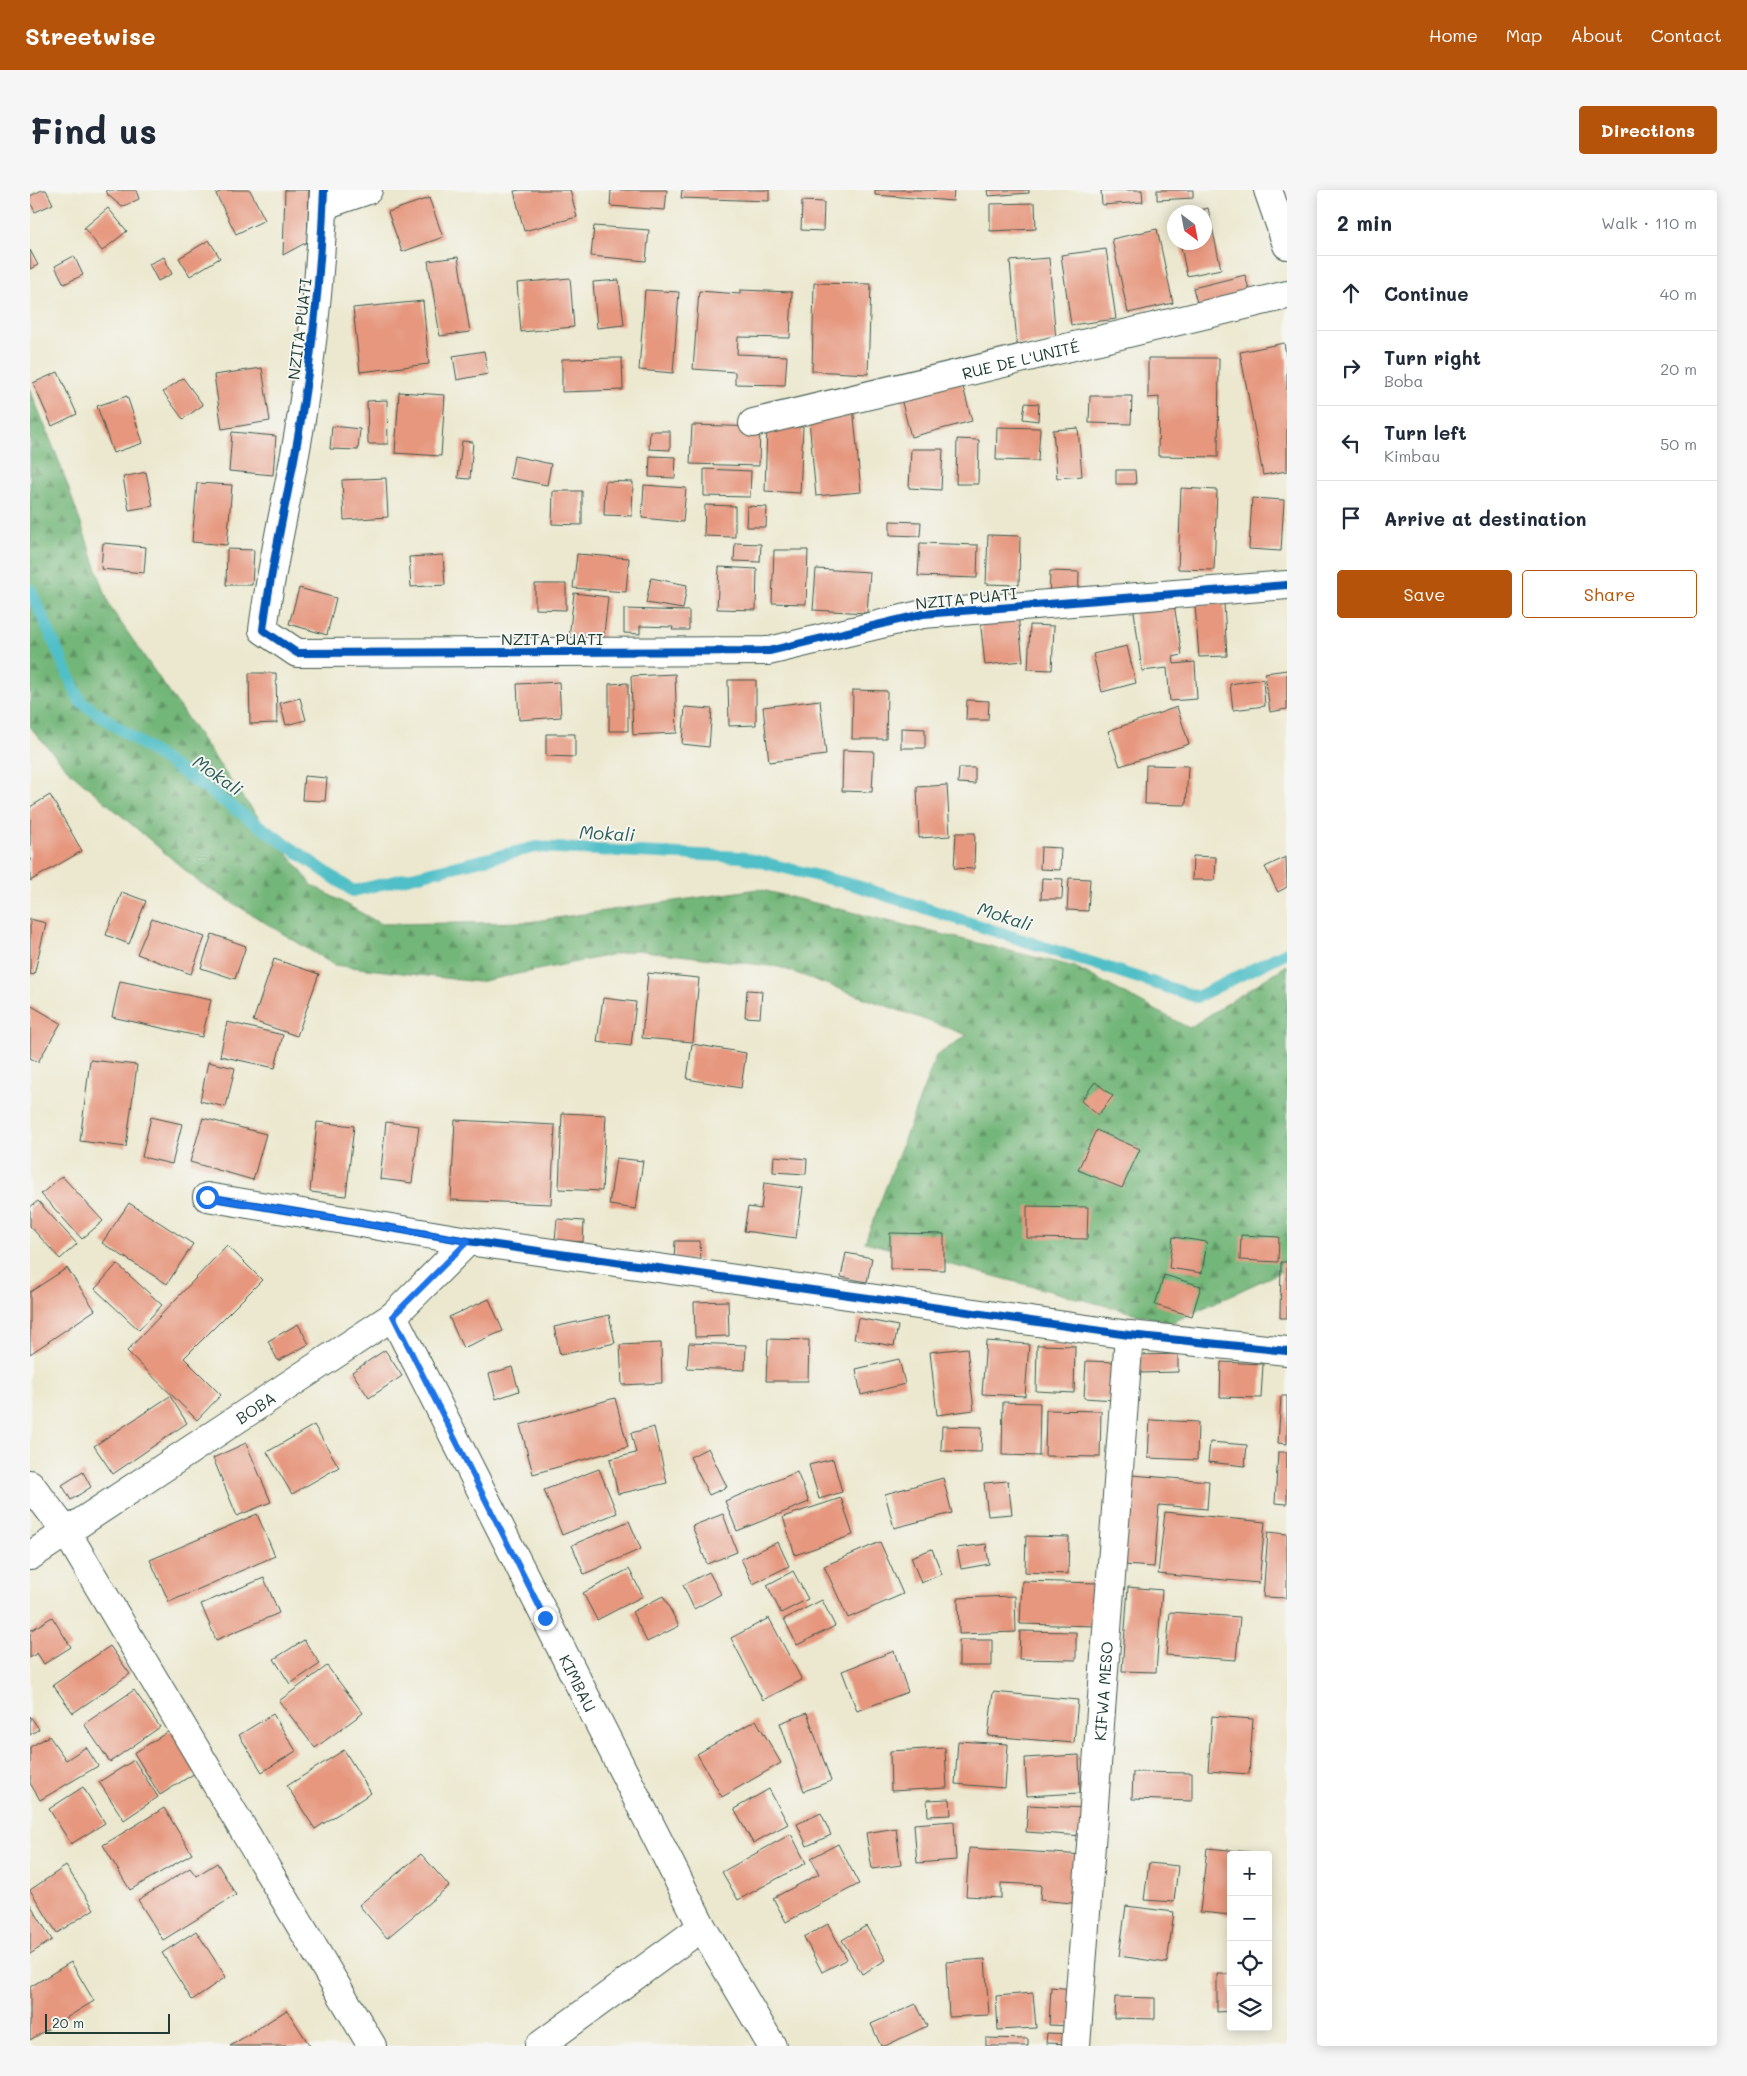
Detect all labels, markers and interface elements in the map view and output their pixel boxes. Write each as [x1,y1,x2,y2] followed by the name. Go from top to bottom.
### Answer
[25,20,155,51] text: Streetwise
[1429,23,1478,47] text: Home
[1506,23,1542,47] text: Map
[1570,23,1623,47] text: About
[1651,23,1722,47] text: Contact
[1579,106,1717,154] button: Directions
[30,107,157,153] text: Find us
[1167,205,1212,250] north arrow
[1337,209,1392,236] text: 2 min
[1601,212,1697,233] text: Walk · 110 m
[282,277,316,381] street label: NZITA PUATI
[1337,279,1365,307] icon: ahead
[1384,281,1469,306] text: Continue
[1660,283,1697,304] text: 40 m
[960,335,1081,383] street label: RUE DE L'UNITÉ
[1384,345,1481,370] text: Turn right
[1337,354,1365,382] icon: right
[1660,358,1697,379] text: 20 m
[1384,370,1424,391] text: Boba
[1384,420,1467,445] text: Turn left
[1337,429,1365,457] icon: left
[1660,433,1697,454] text: 50 m
[1384,445,1440,466] text: Kimbau
[1337,504,1365,532] icon: arrive
[1384,506,1587,531] text: Arrive at destination
[1337,570,1512,618] button: Save
[1522,570,1697,618] button: Share
[914,582,1018,614] street label: NZITA PUATI
[501,628,603,649] street label: NZITA PUATI
[188,749,248,801] water label: Mokali
[578,820,636,846] water label: Mokali
[975,896,1036,936] water label: Mokali
[196,1186,219,1209] route start
[231,1386,279,1428] street label: BOBA
[534,1607,557,1630] route end
[1088,1641,1117,1741] street label: KIFWA MESO
[555,1651,602,1715] street label: KIMBAU
[1227,1851,1272,2031] map controls
[1227,1851,1272,1896] button: +
[1227,1896,1272,1941] button: −
[1227,1941,1272,1986] button: locate
[1227,1986,1272,2031] button: layers
[45,2011,170,2034] scale bar
[52,2013,84,2032] text: 20 m

